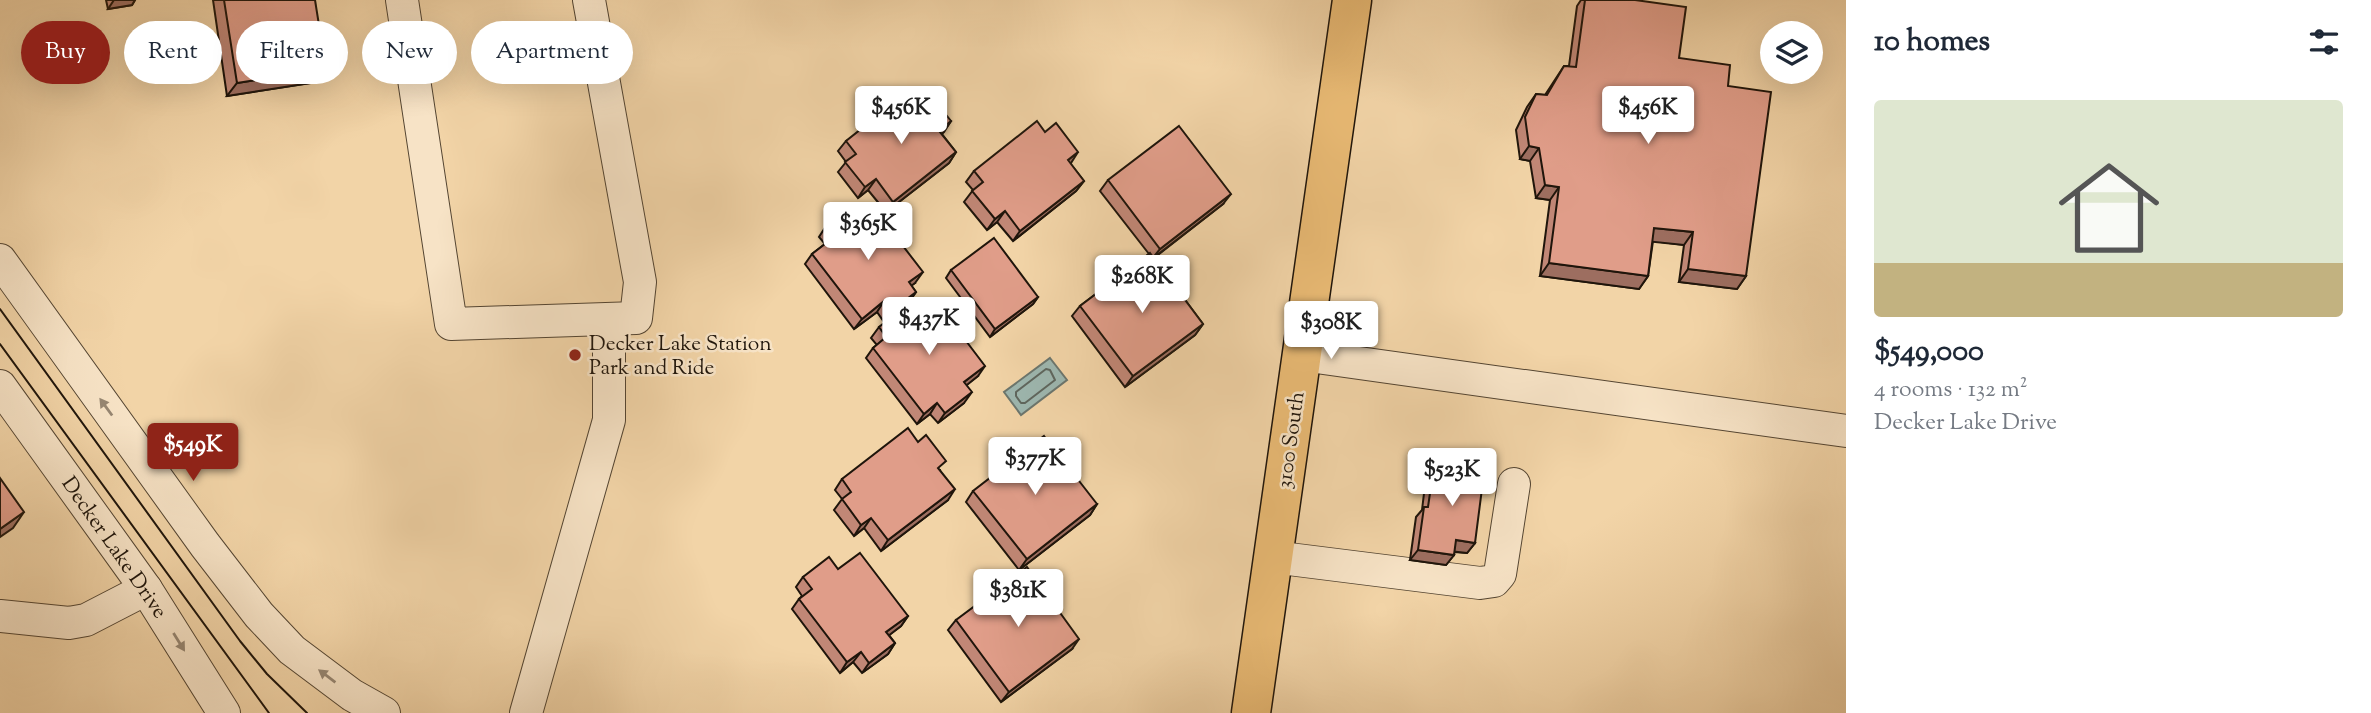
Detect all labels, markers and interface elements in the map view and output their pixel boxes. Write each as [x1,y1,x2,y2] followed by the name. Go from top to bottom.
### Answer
[21,21,110,84] chip: Buy
[124,21,222,84] chip: Rent
[236,21,348,84] chip: Filters
[362,21,457,84] chip: New
[471,21,633,84] chip: Apartment
[1760,21,1823,84] map controls
[1760,21,1823,84] button: layers
[1874,21,1990,64] text: 10 homes
[2305,23,2343,61] icon: filters
[852,86,950,146] pin: $456K
[1599,86,1697,146] pin: $456K
[871,92,931,125] text: $456K
[1618,92,1678,125] text: $456K
[2046,145,2172,271] icon: home
[819,202,917,262] pin: $365K
[839,208,897,241] text: $365K
[1093,256,1191,315] pin: $268K
[1111,261,1173,294] text: $268K
[880,298,978,357] pin: $437K
[1282,302,1380,361] pin: $308K
[898,303,960,336] text: $437K
[1300,307,1362,340] text: $308K
[589,330,772,384] place label: Decker Lake Station Park and Ride
[1874,331,1984,374] text: $549,000
[567,347,583,363] marker: Decker Lake Station Park and Ride
[1874,374,2027,407] text: 4 rooms · 132 m²
[1270,390,1314,491] street label: 3100 South
[99,398,113,416] one-way arrow
[1874,407,2057,440] text: Decker Lake Drive
[144,424,242,483] pin: $549K
[163,429,223,462] text: $549K
[986,438,1084,497] pin: $377K
[1004,443,1066,476] text: $377K
[1403,448,1501,508] pin: $523K
[1424,454,1480,487] text: $523K
[53,471,174,625] street label: Decker Lake Drive
[969,570,1067,629] pin: $381K
[989,575,1047,608] text: $381K
[173,633,186,652] one-way arrow
[317,669,336,683] one-way arrow

